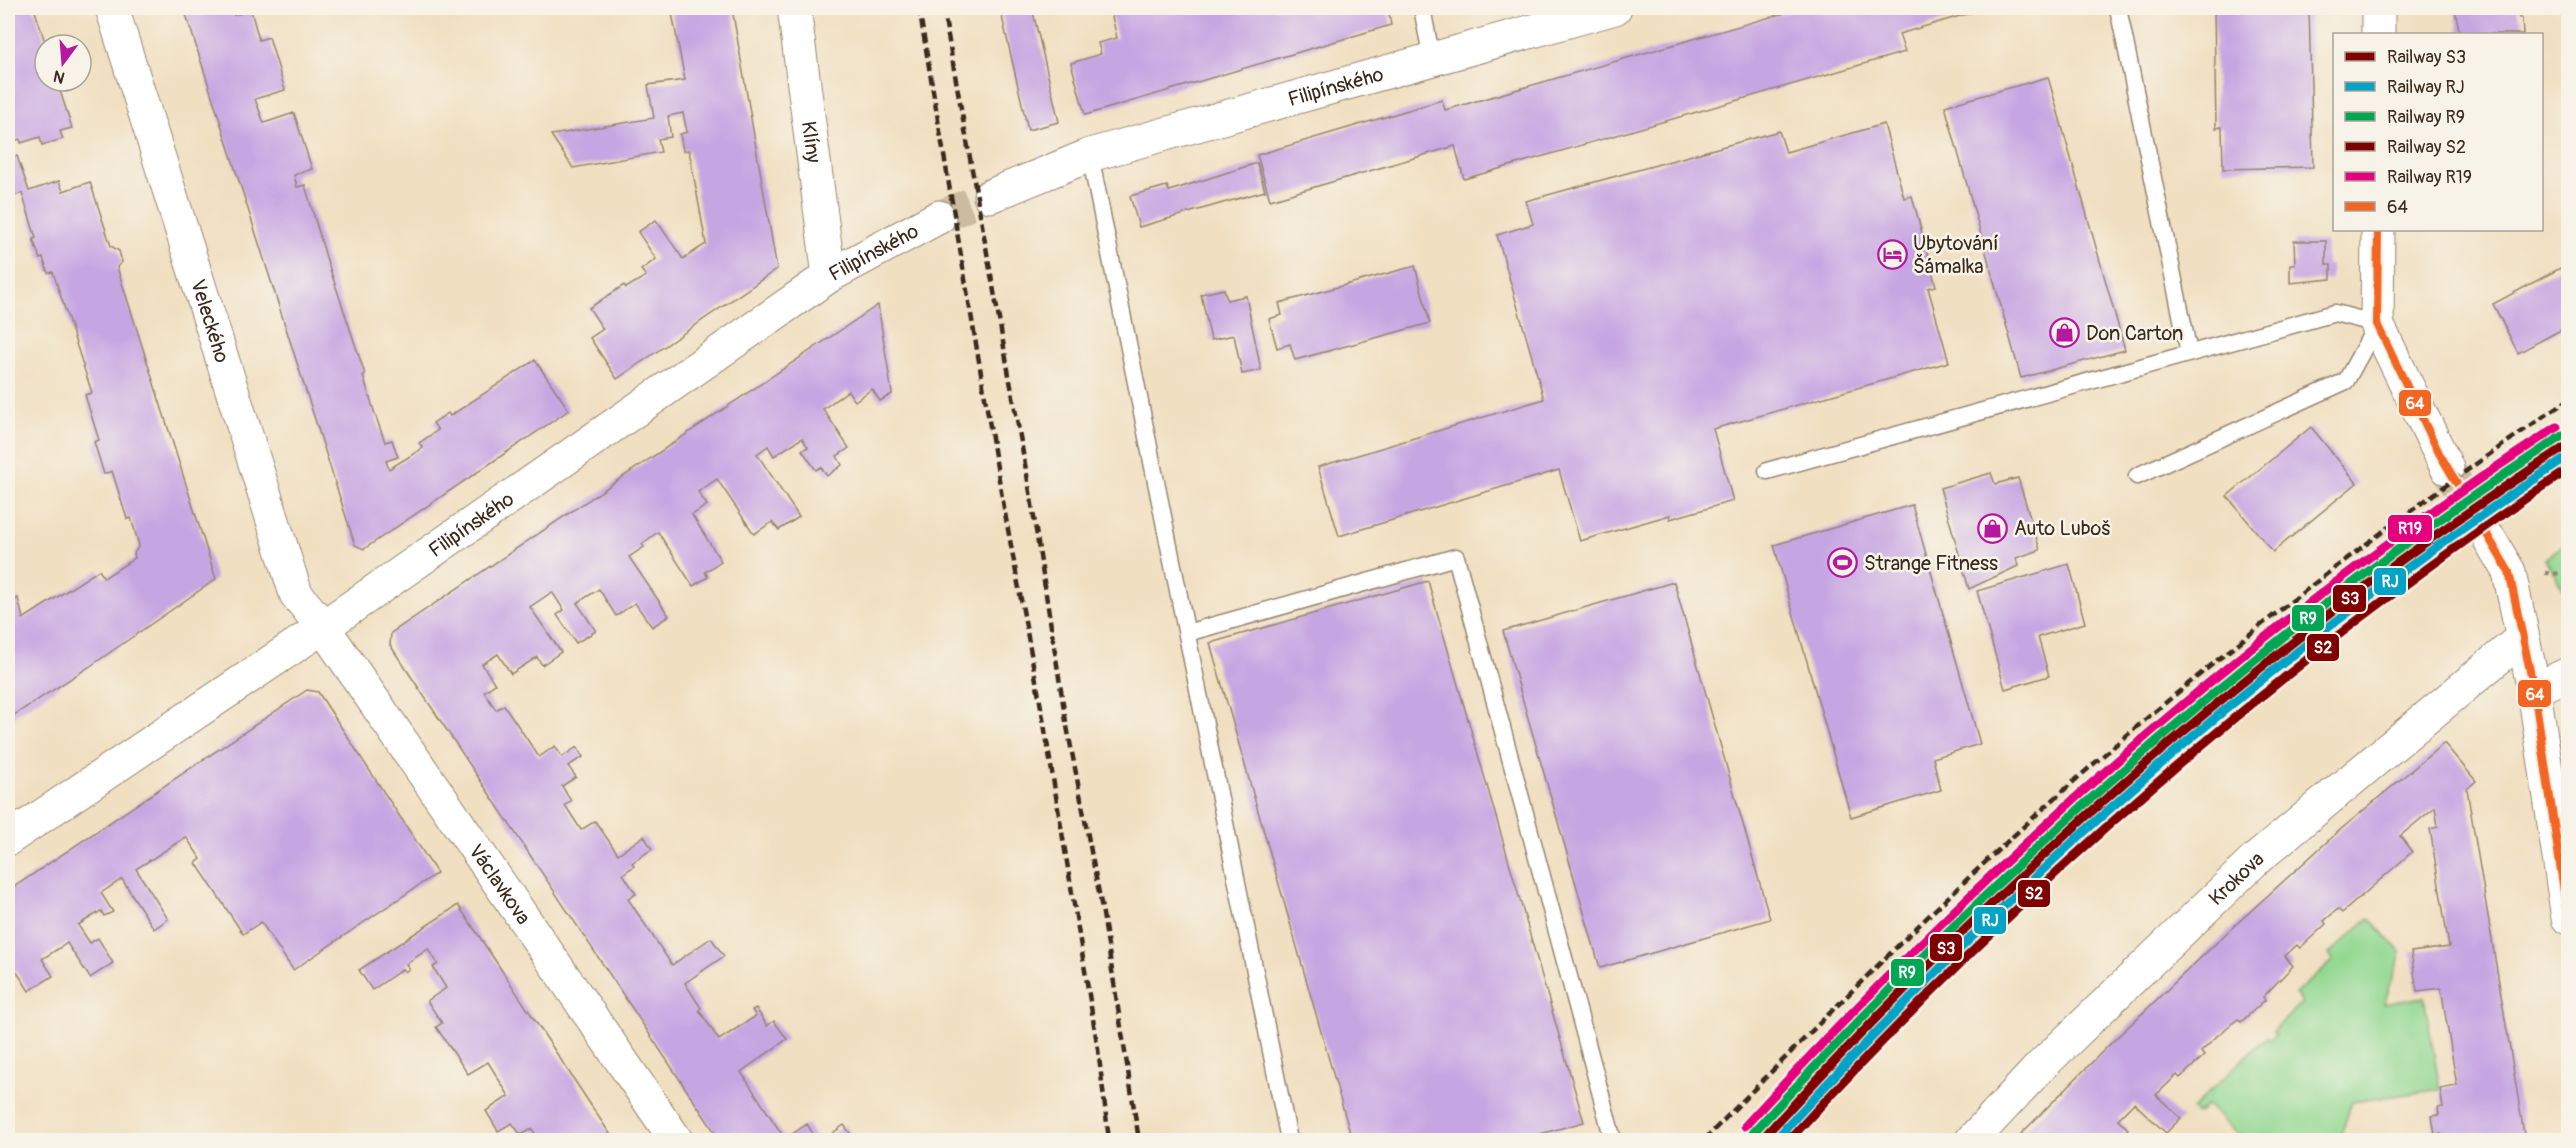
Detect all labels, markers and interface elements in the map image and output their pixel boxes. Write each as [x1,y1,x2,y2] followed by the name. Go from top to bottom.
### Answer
[33,33,93,93] north arrow
[2333,33,2543,231] legend
[2387,46,2466,69] text: Railway S3
[1285,61,1386,112] street label: Filipínského
[51,65,67,88] text: N
[2387,76,2464,99] text: Railway RJ
[2387,106,2465,129] text: Railway R9
[796,119,827,165] street label: Klíny
[2387,136,2466,159] text: Railway S2
[2387,166,2472,189] text: Railway R19
[2387,196,2408,219] text: 64
[824,218,923,286] street label: Filipínského
[1913,231,1999,279] place label: Ubytování Šámalka
[1876,238,1908,270] hotel icon: Ubytování Šámalka
[185,276,235,366] street label: Veleckého
[2049,317,2081,349] shop icon: Don Carton
[2086,321,2183,346] place label: Don Carton
[2398,389,2432,417] line badge: 64
[2406,394,2425,414] text: 64
[424,486,519,562] street label: Filipínského
[1977,512,2009,544] shop icon: Auto Luboš
[2387,514,2433,543] line badge: R19
[2014,516,2110,541] place label: Auto Luboš
[2398,519,2422,539] text: R19
[1827,547,1859,579] sports icon: Strange Fitness
[1864,551,1998,576] place label: Strange Fitness
[2373,567,2407,596] line badge: RJ
[2382,572,2399,592] text: RJ
[2332,584,2367,613] line badge: S3
[2341,589,2359,609] text: S3
[2291,604,2325,632] line badge: R9
[2299,609,2317,629] text: R9
[2306,633,2340,662] line badge: S2
[2314,638,2332,658] text: S2
[2517,679,2552,708] line badge: 64
[2526,685,2545,705] text: 64
[464,839,536,929] street label: Václavkova
[2203,846,2269,910] street label: Krokova
[2017,879,2051,908] line badge: S2
[2025,884,2043,904] text: S2
[1973,906,2007,935] line badge: RJ
[1982,911,1999,931] text: RJ
[1929,933,1963,962] line badge: S3
[1937,939,1955,959] text: S3
[1890,958,1925,987] line badge: R9
[1898,963,1916,983] text: R9

